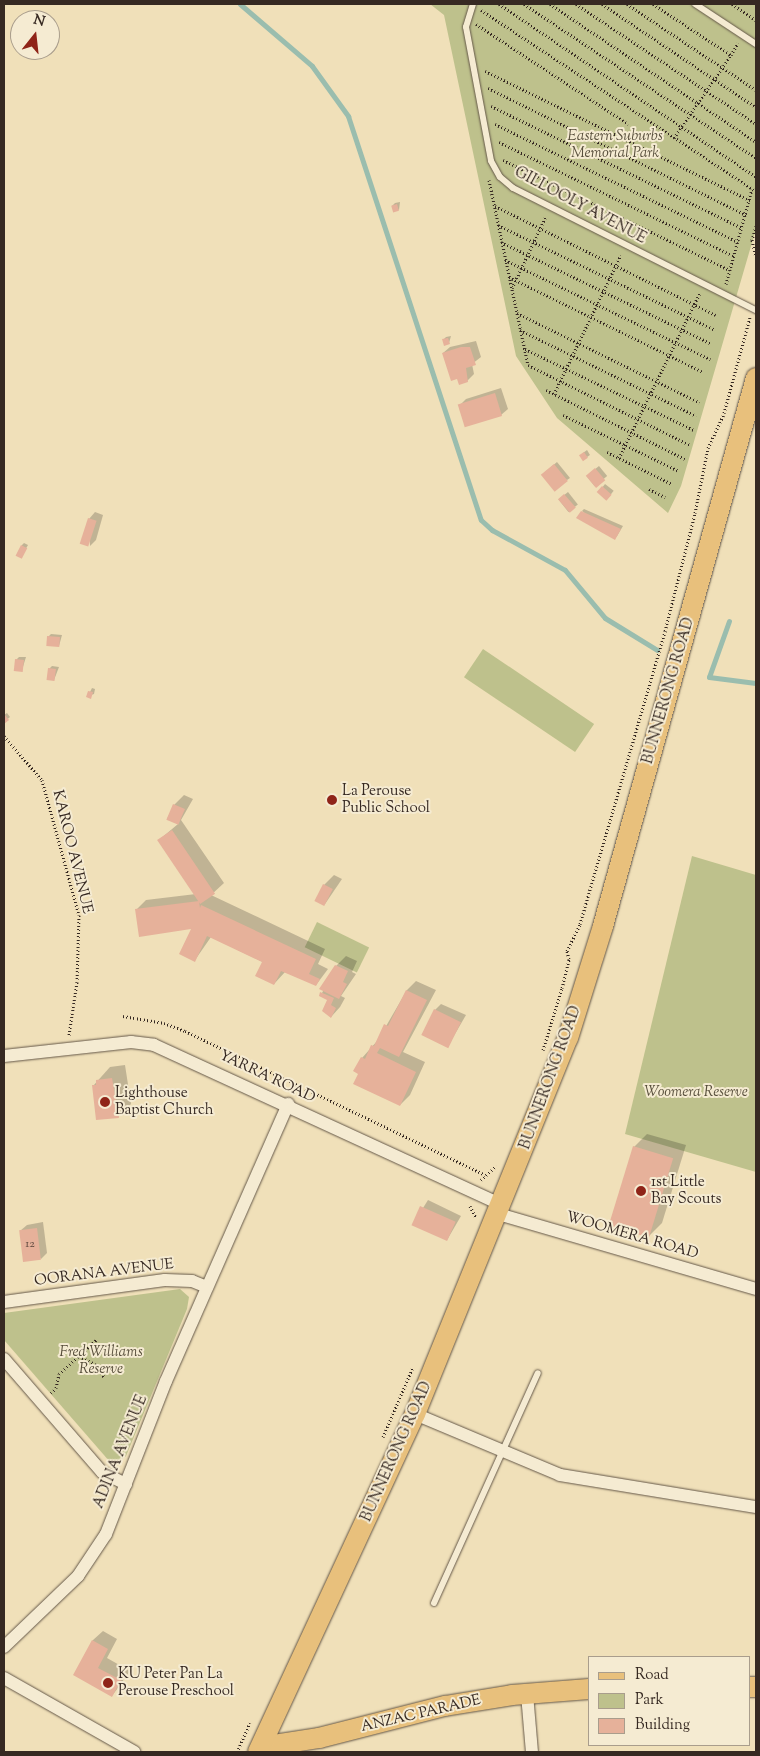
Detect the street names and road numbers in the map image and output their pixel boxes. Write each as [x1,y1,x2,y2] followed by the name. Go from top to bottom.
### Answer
[511,164,649,248] street label: GILLOOLY AVENUE
[639,616,699,766] street label: BUNNERONG ROAD
[48,788,96,916] street label: KAROO AVENUE
[517,1004,585,1152] street label: BUNNERONG ROAD
[216,1047,318,1107] street label: YARRA ROAD
[564,1208,700,1264] street label: WOOMERA ROAD
[33,1256,175,1290] street label: OORANA AVENUE
[358,1379,436,1525] street label: BUNNERONG ROAD
[90,1393,152,1511] street label: ADINA AVENUE
[359,1691,483,1737] street label: ANZAC PARADE

